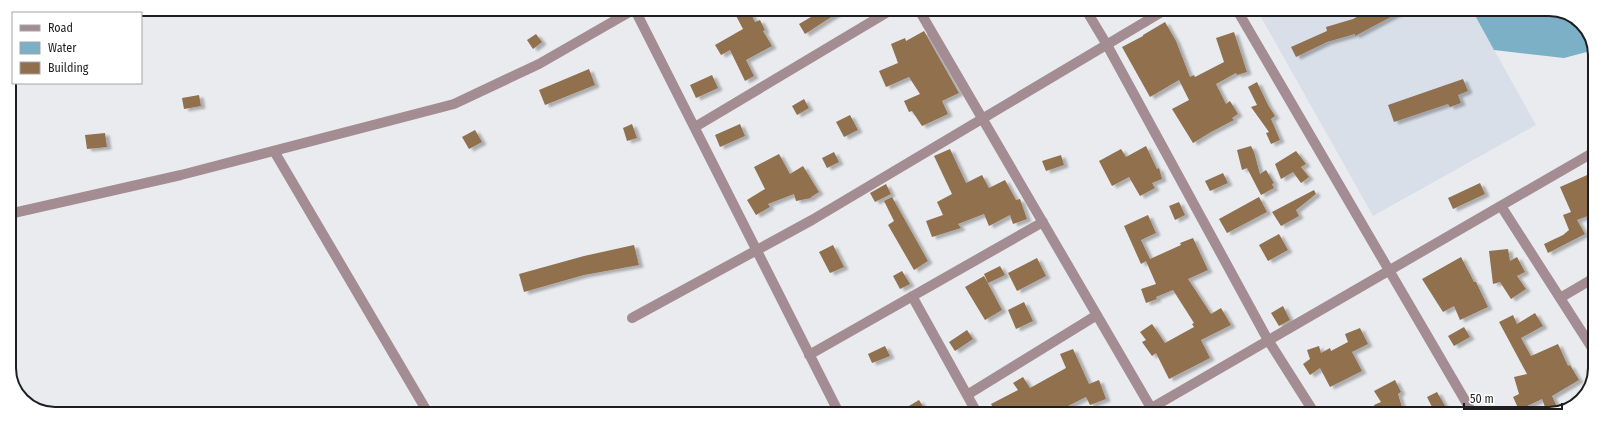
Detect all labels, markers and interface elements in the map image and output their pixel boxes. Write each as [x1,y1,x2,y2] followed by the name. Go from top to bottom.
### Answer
[12,12,142,84] legend
[48,21,73,35] text: Road
[48,41,77,55] text: Water
[48,61,89,75] text: Building
[1464,385,1562,411] scale bar
[1470,392,1494,406] text: 50 m

